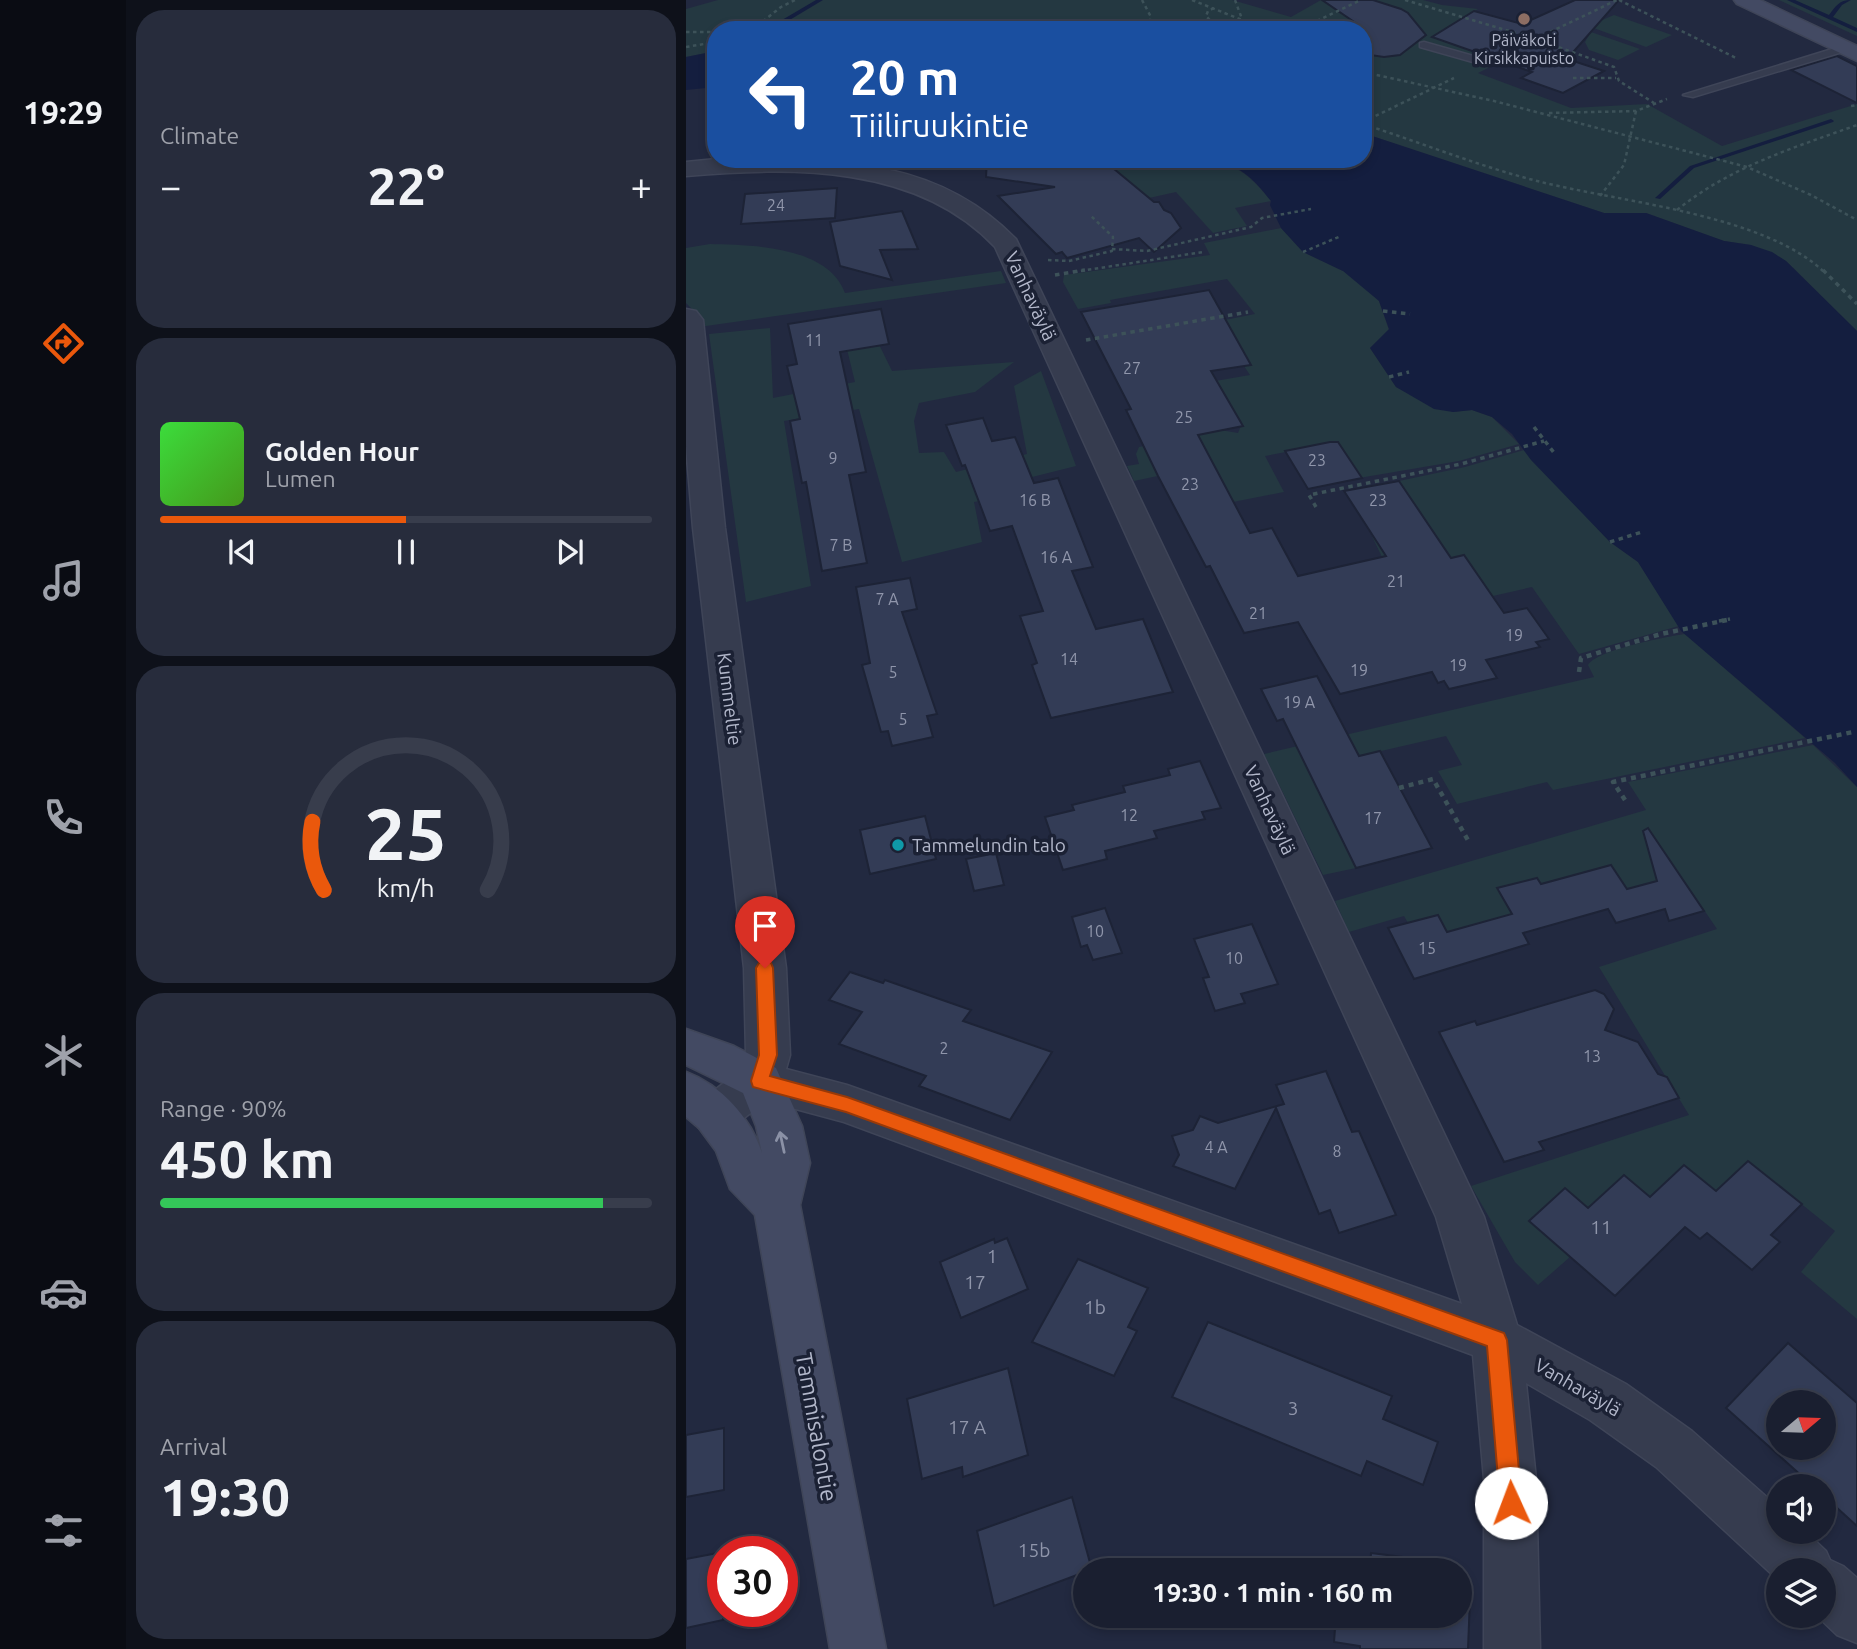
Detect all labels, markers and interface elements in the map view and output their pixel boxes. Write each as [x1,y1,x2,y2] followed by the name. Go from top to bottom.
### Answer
[1516,11,1532,27] marker: Päiväkoti Kirsikkapuisto
[1474,31,1574,67] place label: Päiväkoti Kirsikkapuisto
[735,49,826,140] icon: left
[850,49,959,104] text: 20 m
[23,94,103,130] text: 19:29
[850,107,1029,143] text: Tiiliruukintie
[160,123,239,148] text: Climate
[367,157,445,215] text: 22°
[160,165,181,207] text: −
[631,165,652,207] text: +
[767,196,785,214] house number: 24
[1001,248,1061,344] street label: Vanhaväylä
[39,319,88,368] icon: directions
[805,331,823,349] house number: 11
[1123,359,1141,377] house number: 27
[1175,408,1193,426] house number: 25
[265,437,419,466] text: Golden Hour
[828,449,838,467] house number: 9
[1308,451,1326,469] house number: 23
[265,466,336,491] text: Lumen
[1181,475,1199,493] house number: 23
[1019,491,1051,509] house number: 16 B
[1369,491,1387,509] house number: 23
[223,533,261,571] icon: previous
[387,533,425,571] icon: pause
[551,533,589,571] icon: next
[830,536,852,554] house number: 7 B
[1040,548,1073,566] house number: 16 A
[39,556,88,605] icon: music
[1387,572,1405,590] house number: 21
[875,590,899,608] house number: 7 A
[1249,604,1267,622] house number: 21
[1505,626,1523,644] house number: 19
[1060,650,1078,668] house number: 14
[713,651,747,747] street label: Kummeltie
[1449,656,1467,674] house number: 19
[1350,661,1368,679] house number: 19
[888,663,898,681] house number: 5
[1283,693,1316,711] house number: 19 A
[898,710,908,728] house number: 5
[1240,762,1300,858] street label: Vanhaväylä
[39,793,88,842] icon: phone
[365,793,447,875] text: 25
[1120,806,1138,824] house number: 12
[1364,809,1382,827] house number: 17
[912,834,1066,856] place label: Tammelundin talo
[890,837,906,853] marker: Tammelundin talo
[377,874,435,902] text: km/h
[735,896,795,968] pin
[746,907,784,945] icon: arrive
[1086,922,1104,940] house number: 10
[1418,939,1436,957] house number: 15
[1225,949,1243,967] house number: 10
[39,1031,88,1080] icon: climate
[939,1039,949,1057] house number: 2
[1583,1047,1601,1065] house number: 13
[160,1096,287,1121] text: Range · 90%
[160,1130,334,1188] text: 450 km
[775,1131,789,1154] one-way arrow
[1204,1138,1228,1156] house number: 4 A
[1332,1142,1342,1160] house number: 8
[1590,1216,1612,1238] house number: 11
[987,1245,997,1267] house number: 1
[39,1268,88,1317] icon: car
[964,1271,986,1293] house number: 17
[1084,1296,1106,1318] house number: 1b
[792,1351,842,1503] street label: Tammisalontie
[1531,1353,1625,1421] street label: Vanhaväylä
[1766,1390,1836,1460] north arrow
[1766,1390,1836,1628] map controls
[1288,1397,1298,1419] house number: 3
[948,1416,987,1438] house number: 17 A
[160,1434,227,1459] text: Arrival
[1474,1466,1548,1540] position arrow
[160,1468,290,1526] text: 19:30
[1766,1474,1836,1544] button: sound
[39,1506,88,1555] icon: filters
[707,1536,798,1627] speed limit sign: 30
[1018,1539,1050,1561] house number: 15b
[1766,1558,1836,1628] button: layers
[1152,1578,1393,1607] text: 19:30 · 1 min · 160 m

